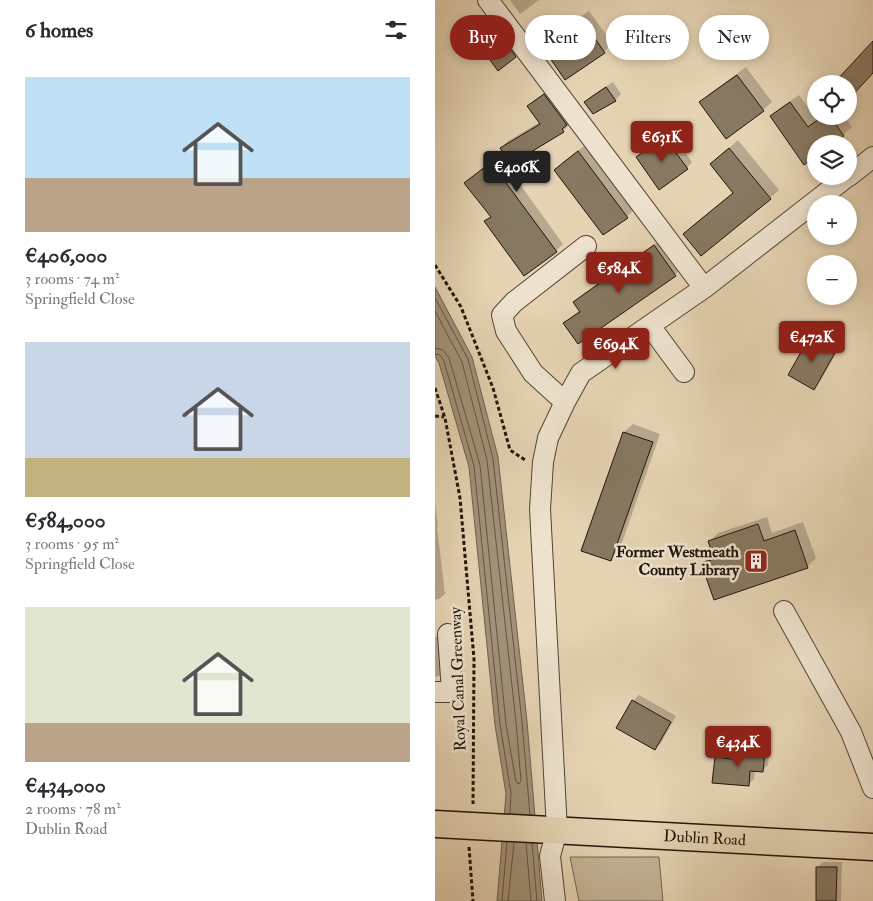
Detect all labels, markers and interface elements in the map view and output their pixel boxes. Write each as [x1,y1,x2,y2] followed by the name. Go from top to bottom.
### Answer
[450,15,515,60] chip: Buy
[525,15,596,60] chip: Rent
[606,15,689,60] chip: Filters
[699,15,769,60] chip: New
[382,16,410,44] icon: filters
[25,17,93,44] text: 6 homes
[807,75,857,305] map controls
[807,75,857,125] button: locate
[173,109,263,199] icon: home
[627,120,697,163] pin: €631K
[642,127,682,147] text: €631K
[807,135,857,185] button: layers
[482,150,552,193] pin: €406K
[494,157,540,177] text: €406K
[807,195,857,245] button: +
[25,242,107,269] text: €406,000
[584,252,654,294] pin: €584K
[807,255,857,305] button: −
[597,258,641,278] text: €584K
[25,269,119,289] text: 3 rooms · 74 m²
[25,289,135,309] text: Springfield Close
[777,320,847,363] pin: €472K
[790,327,834,347] text: €472K
[581,328,651,370] pin: €694K
[593,334,639,354] text: €694K
[173,374,263,464] icon: home
[25,507,105,534] text: €584,000
[25,534,119,554] text: 3 rooms · 95 m²
[616,542,740,581] place label: Former Westmeath County Library
[743,548,769,574] building icon: Former Westmeath County Library
[25,554,135,574] text: Springfield Close
[445,605,471,752] street label: Royal Canal Greenway
[173,639,263,729] icon: home
[703,726,773,768] pin: €434K
[716,732,760,752] text: €434K
[25,772,106,799] text: €434,000
[25,799,121,819] text: 2 rooms · 78 m²
[25,819,107,839] text: Dublin Road
[663,826,746,850] street label: Dublin Road

